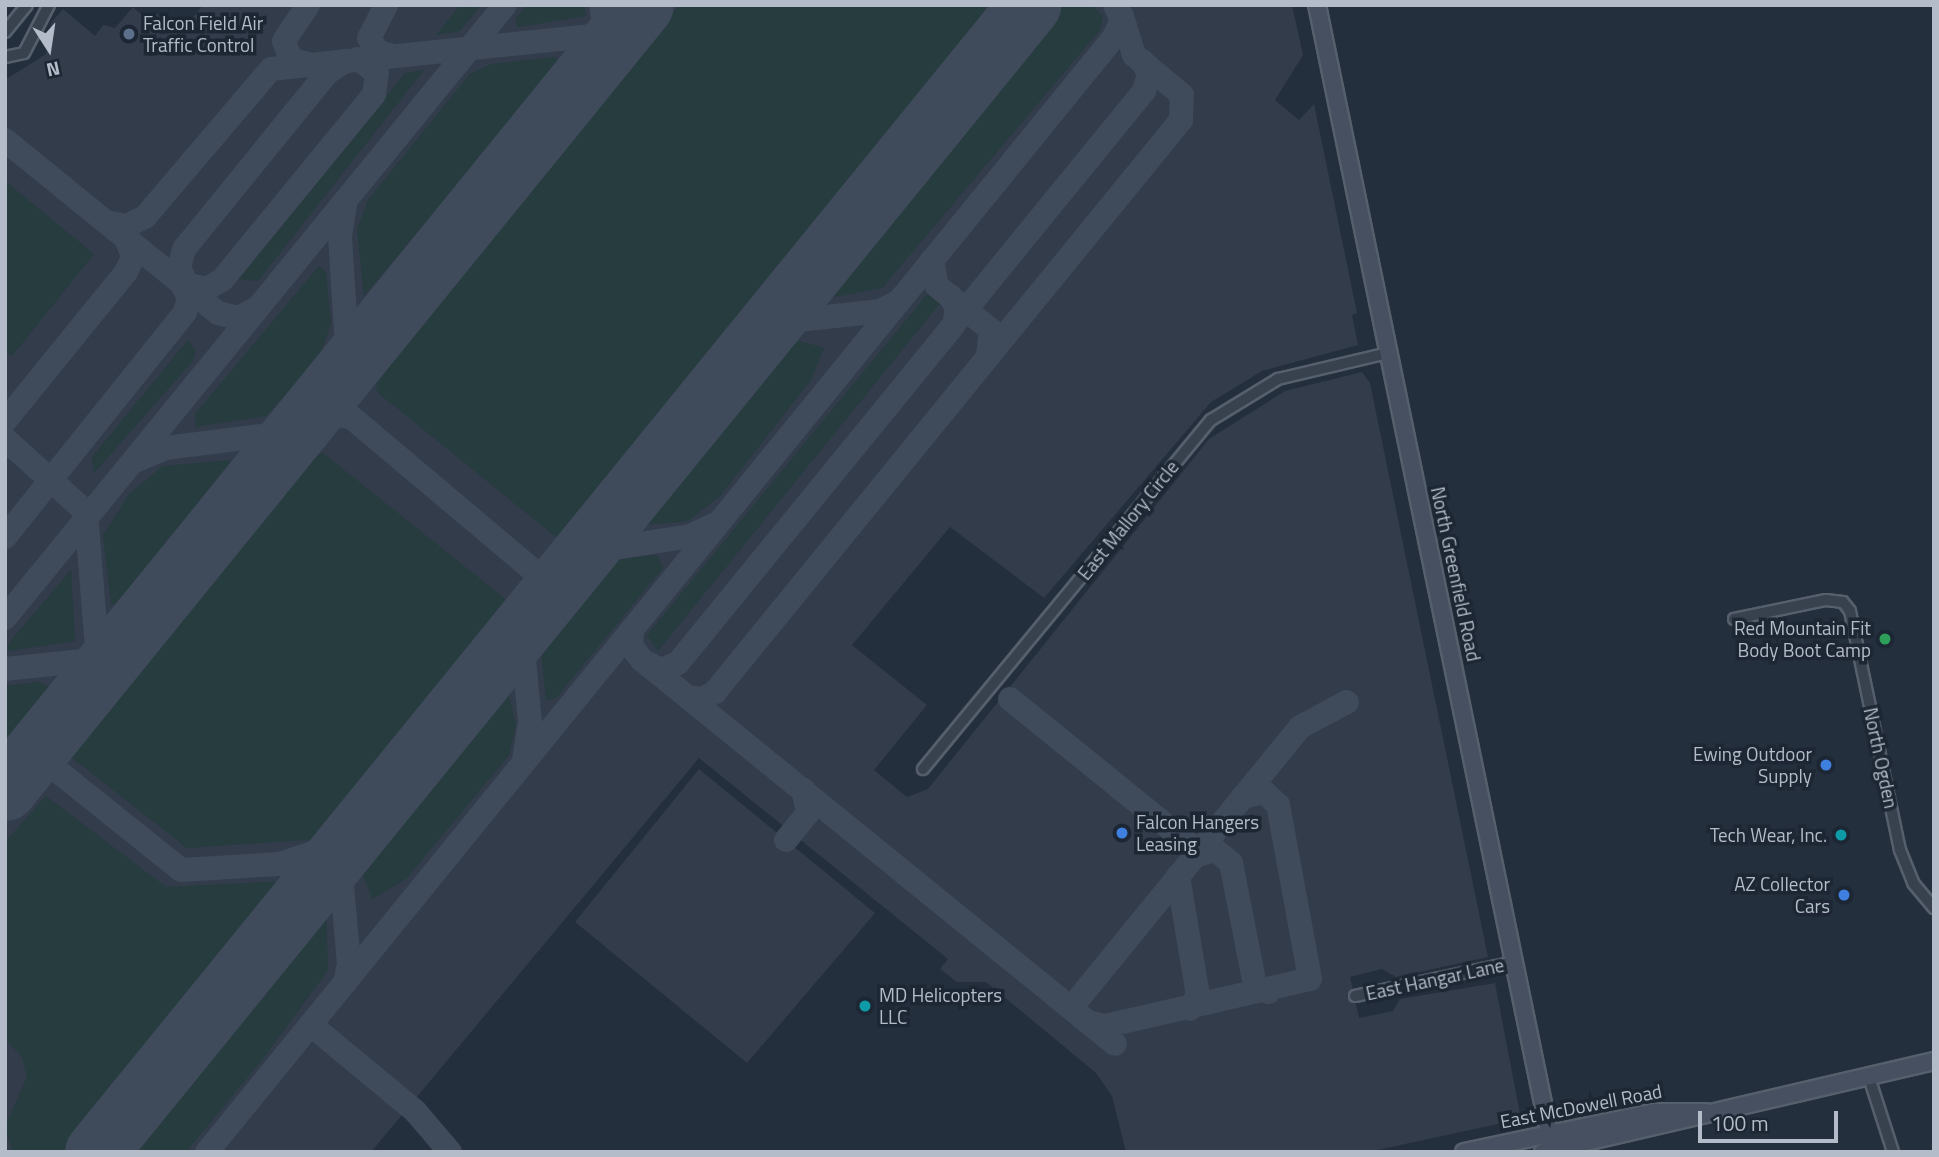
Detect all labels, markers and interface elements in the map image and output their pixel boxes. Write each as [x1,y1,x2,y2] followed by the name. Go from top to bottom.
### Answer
[143,12,263,56] place label: Falcon Field Air Traffic Control
[14,14,84,84] north arrow
[121,26,137,42] marker: Falcon Field Air Traffic Control
[44,54,63,86] text: N
[1073,456,1183,584] street label: East Mallory Circle
[1426,485,1486,663] street label: North Greenfield Road
[1734,617,1871,661] place label: Red Mountain Fit Body Boot Camp
[1877,631,1893,647] marker: Red Mountain Fit Body Boot Camp
[1859,705,1903,811] street label: North Ogden
[1693,743,1812,787] place label: Ewing Outdoor Supply
[1818,757,1834,773] marker: Ewing Outdoor Supply
[1136,811,1259,855] place label: Falcon Hangers Leasing
[1710,824,1827,846] place label: Tech Wear, Inc.
[1114,825,1130,841] marker: Falcon Hangers Leasing
[1833,827,1849,843] marker: Tech Wear, Inc.
[1734,873,1830,917] place label: AZ Collector Cars
[1836,887,1852,903] marker: AZ Collector Cars
[1364,953,1506,1005] street label: East Hangar Lane
[879,984,1002,1028] place label: MD Helicopters LLC
[857,998,873,1014] marker: MD Helicopters LLC
[1498,1079,1664,1133] street label: East McDowell Road
[1701,1098,1841,1142] scale bar
[1711,1107,1768,1139] text: 100 m

